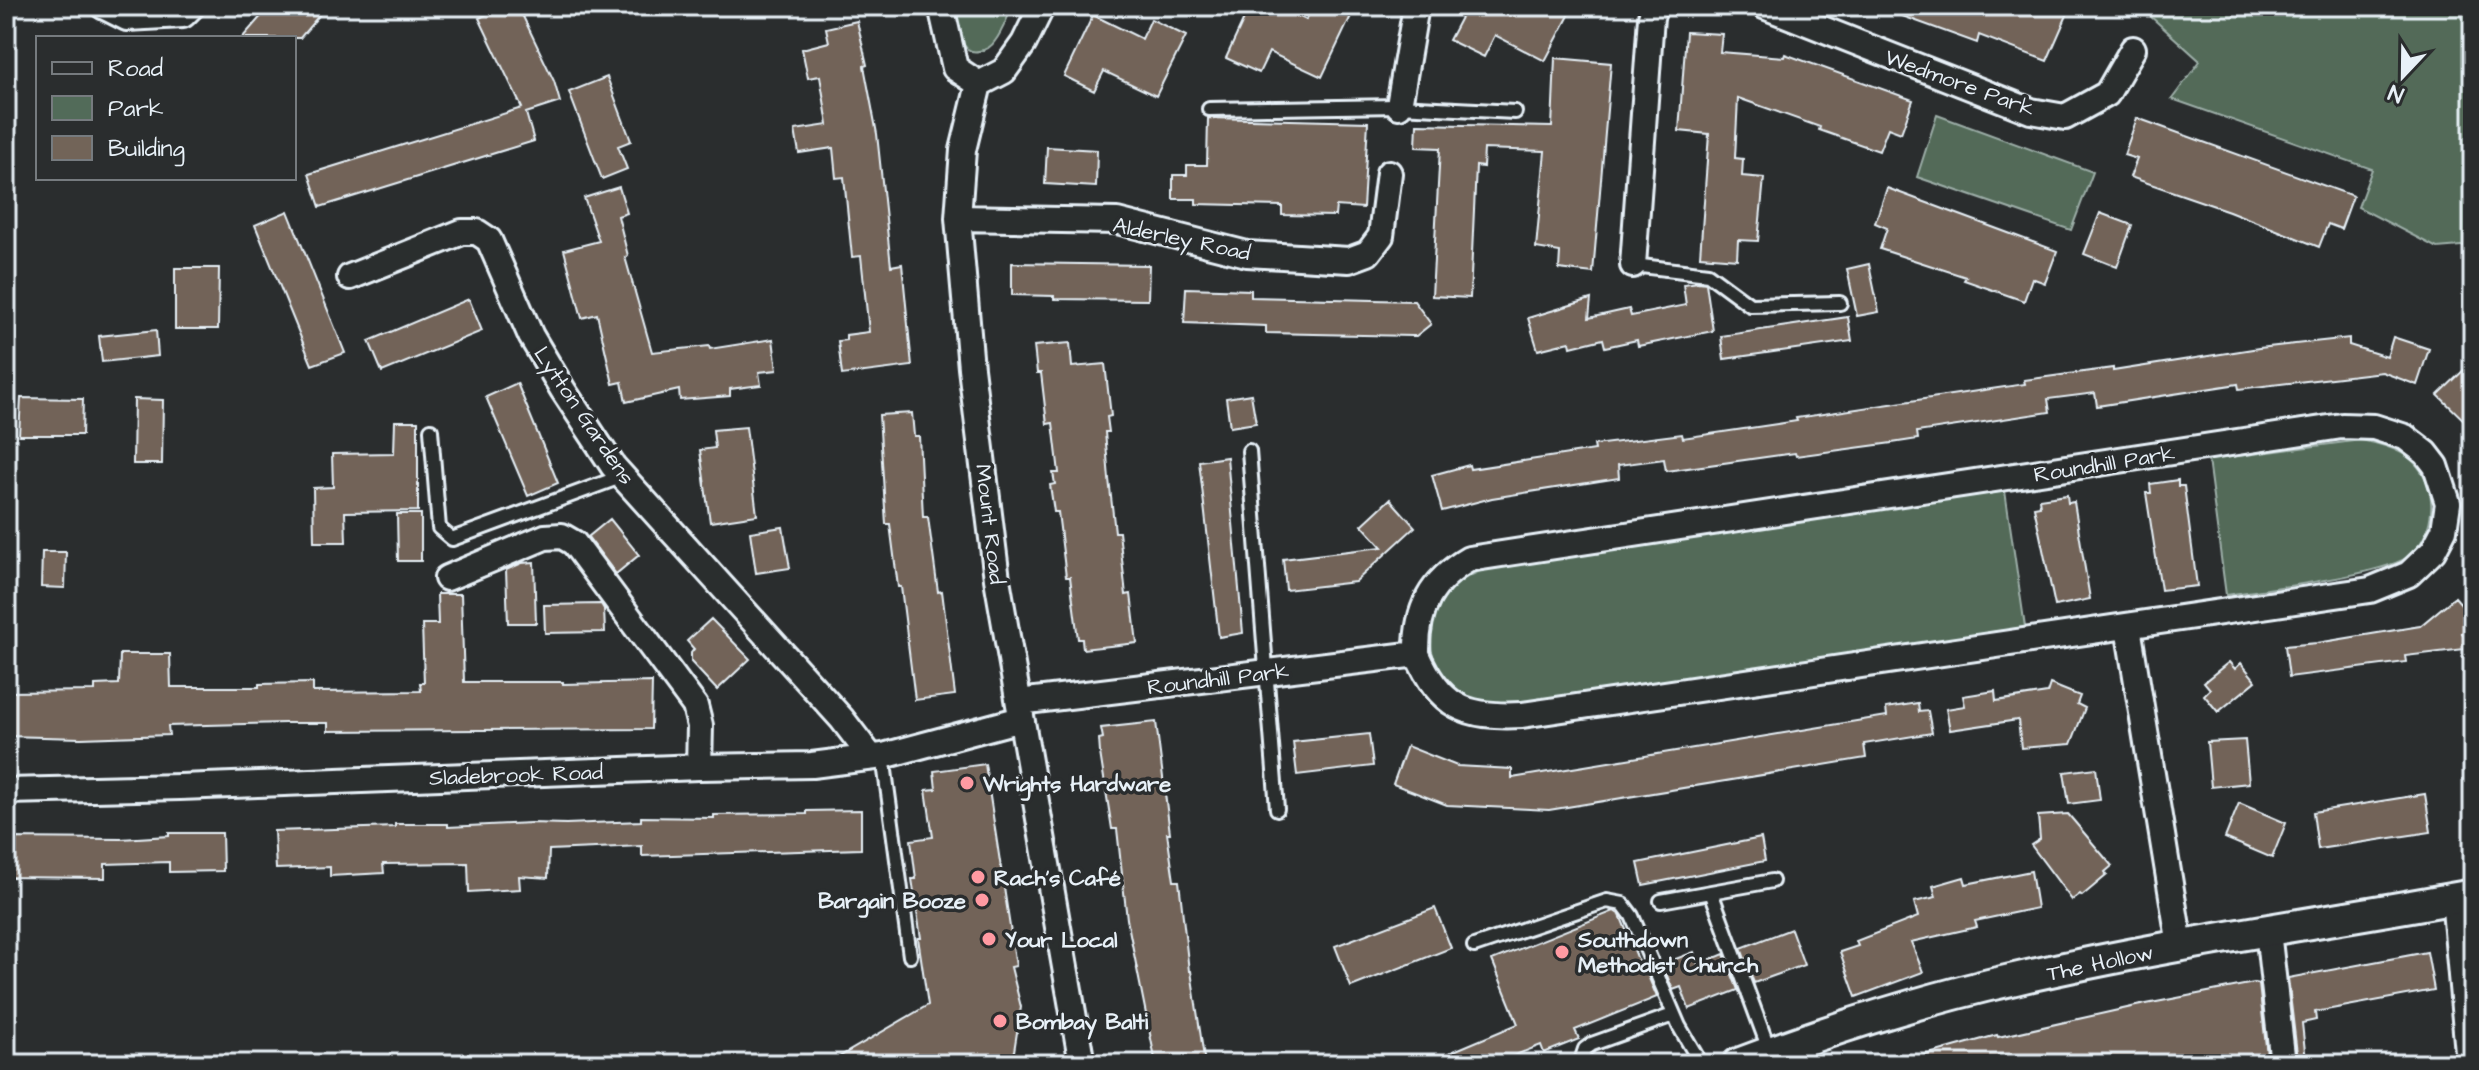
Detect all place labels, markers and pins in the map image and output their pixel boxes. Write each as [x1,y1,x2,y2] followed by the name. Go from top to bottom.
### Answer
[982,769,1171,801] place label: Wrights Hardware
[958,774,976,792] marker: Wrights Hardware
[994,863,1121,894] place label: Rach's Café
[969,868,987,886] marker: Rach's Café
[818,886,966,918] place label: Bargain Booze
[973,891,991,909] marker: Bargain Booze
[1005,925,1118,956] place label: Your Local
[1577,925,1759,981] place label: Southdown Methodist Church
[980,930,998,948] marker: Your Local
[1553,943,1571,961] marker: Southdown Methodist Church
[1016,1007,1149,1040] place label: Bombay Balti
[991,1012,1009,1030] marker: Bombay Balti

